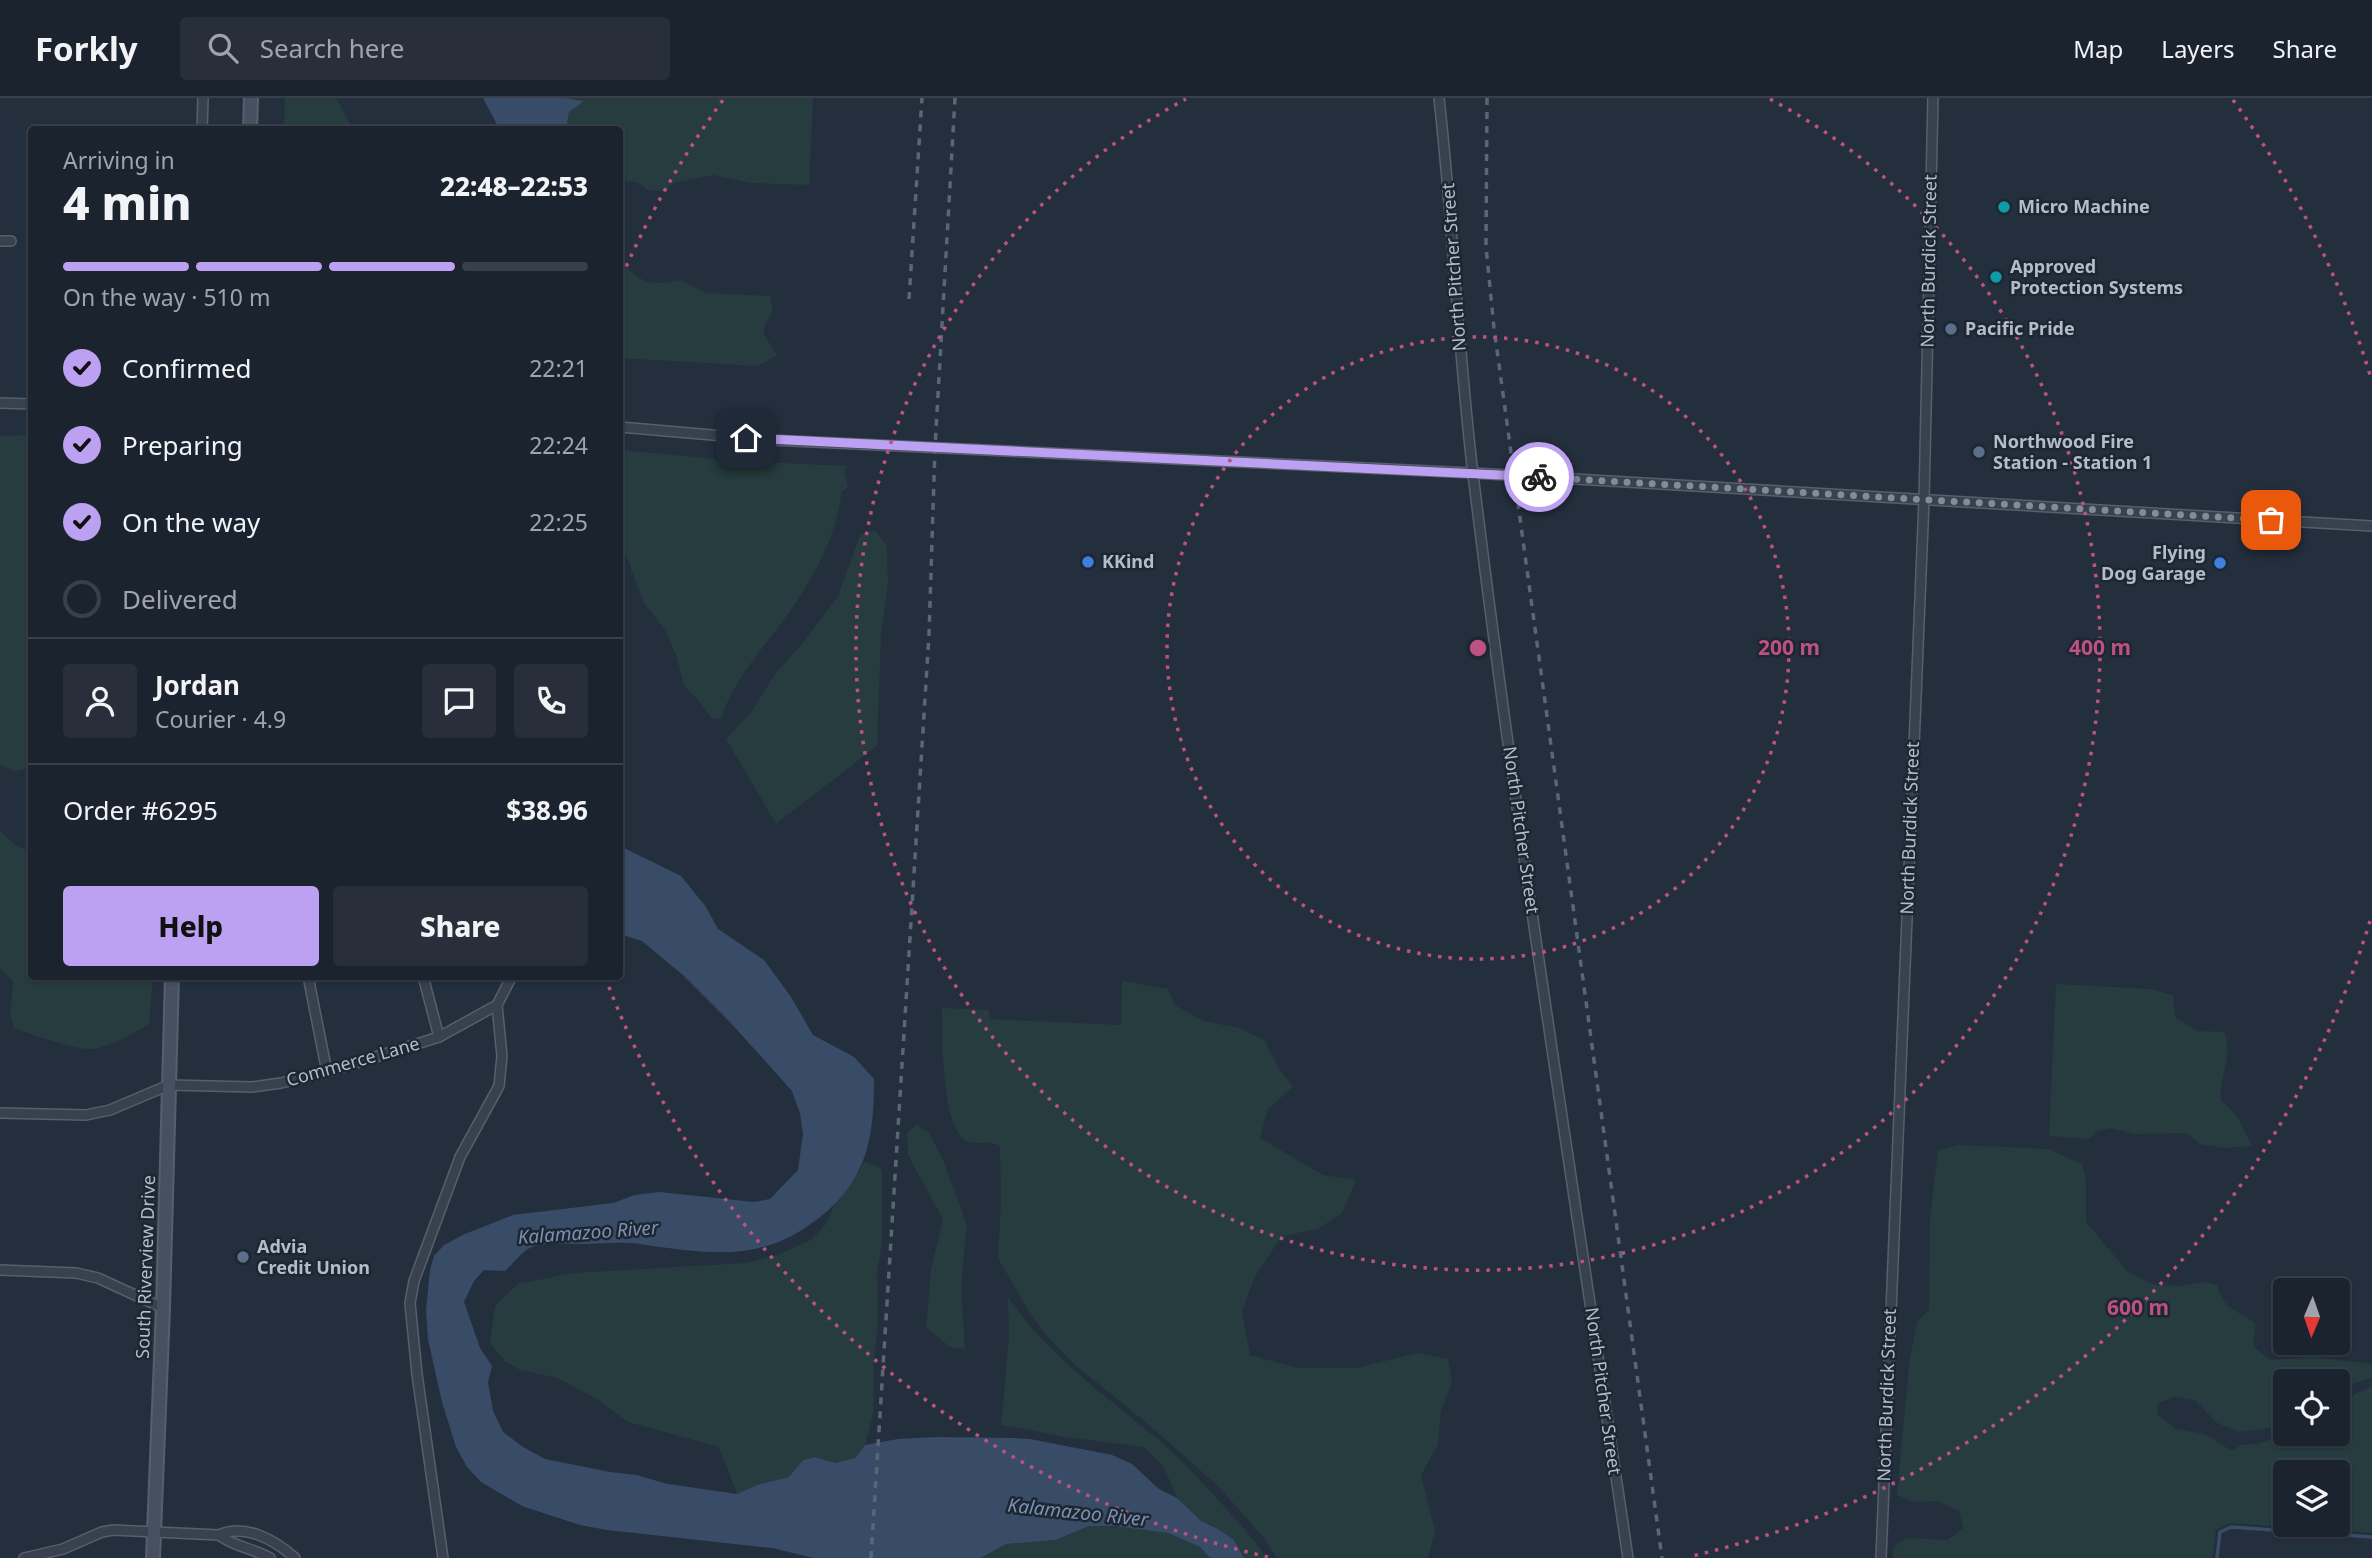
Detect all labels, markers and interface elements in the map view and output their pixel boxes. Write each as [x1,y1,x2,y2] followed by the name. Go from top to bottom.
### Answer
[180,17,670,80] search box
[35,26,138,71] text: Forkly
[204,29,242,67] icon: search
[260,30,404,66] text: Search here
[2073,32,2123,65] text: Map
[2161,32,2235,65] text: Layers
[2273,32,2337,65] text: Share
[63,144,175,176] text: Arriving in
[440,168,588,204] text: 22:48–22:53
[63,171,192,233] text: 4 min
[1914,174,1942,348] street label: North Burdick Street
[1435,182,1471,352] street label: North Pitcher Street
[2018,194,2150,218] place label: Micro Machine
[1996,199,2012,215] marker: Micro Machine
[2010,254,2183,299] place label: Approved Protection Systems
[1988,269,2004,285] marker: Approved Protection Systems
[63,281,270,313] text: On the way · 510 m
[1965,316,2075,340] place label: Pacific Pride
[1943,321,1959,337] marker: Pacific Pride
[63,349,101,387] icon: check
[122,350,252,386] text: Confirmed
[529,352,588,384] text: 22:21
[716,408,776,468] pin
[727,419,765,457] icon: home
[63,426,101,464] icon: check
[122,427,243,463] text: Preparing
[529,429,588,461] text: 22:24
[1993,429,2152,474] place label: Northwood Fire Station - Station 1
[1504,442,1574,512] courier
[1971,444,1987,460] marker: Northwood Fire Station - Station 1
[1520,458,1558,496] icon: bike
[2241,490,2301,550] pin
[2252,501,2290,539] icon: bag
[63,503,101,541] icon: check
[122,504,260,540] text: On the way
[529,506,588,538] text: 22:25
[2101,540,2206,585] place label: Flying Dog Garage
[1102,549,1154,573] place label: KKind
[1080,554,1096,570] marker: KKind
[2212,555,2228,571] marker: Flying Dog Garage
[122,581,238,617] text: Delivered
[1758,633,1820,661] text: 200 m
[2069,633,2131,661] text: 400 m
[1466,636,1490,660] centre of rings
[63,664,137,738] button: person
[422,664,496,738] button: chat
[514,664,588,738] button: phone
[155,667,240,703] text: Jordan
[155,703,286,735] text: Courier · 4.9
[1894,741,1924,915] street label: North Burdick Street
[1498,745,1546,916] street label: North Pitcher Street
[63,792,218,828] text: Order #6295
[506,792,588,828] text: $38.96
[63,886,319,966] button: Help
[333,886,588,966] button: Share
[283,1031,422,1092] street label: Commerce Lane
[130,1175,160,1359] street label: South Riverview Drive
[517,1214,661,1250] water label: Kalamazoo River
[257,1234,370,1279] place label: Advia Credit Union
[235,1249,251,1265] marker: Advia Credit Union
[2273,1278,2350,1354] north arrow
[2273,1278,2350,1537] map controls
[2107,1293,2169,1321] text: 600 m
[1580,1306,1628,1477] street label: North Pitcher Street
[1871,1308,1901,1482] street label: North Burdick Street
[2273,1369,2350,1446] button: locate
[2273,1460,2350,1537] button: layers
[1006,1492,1151,1532] water label: Kalamazoo River

